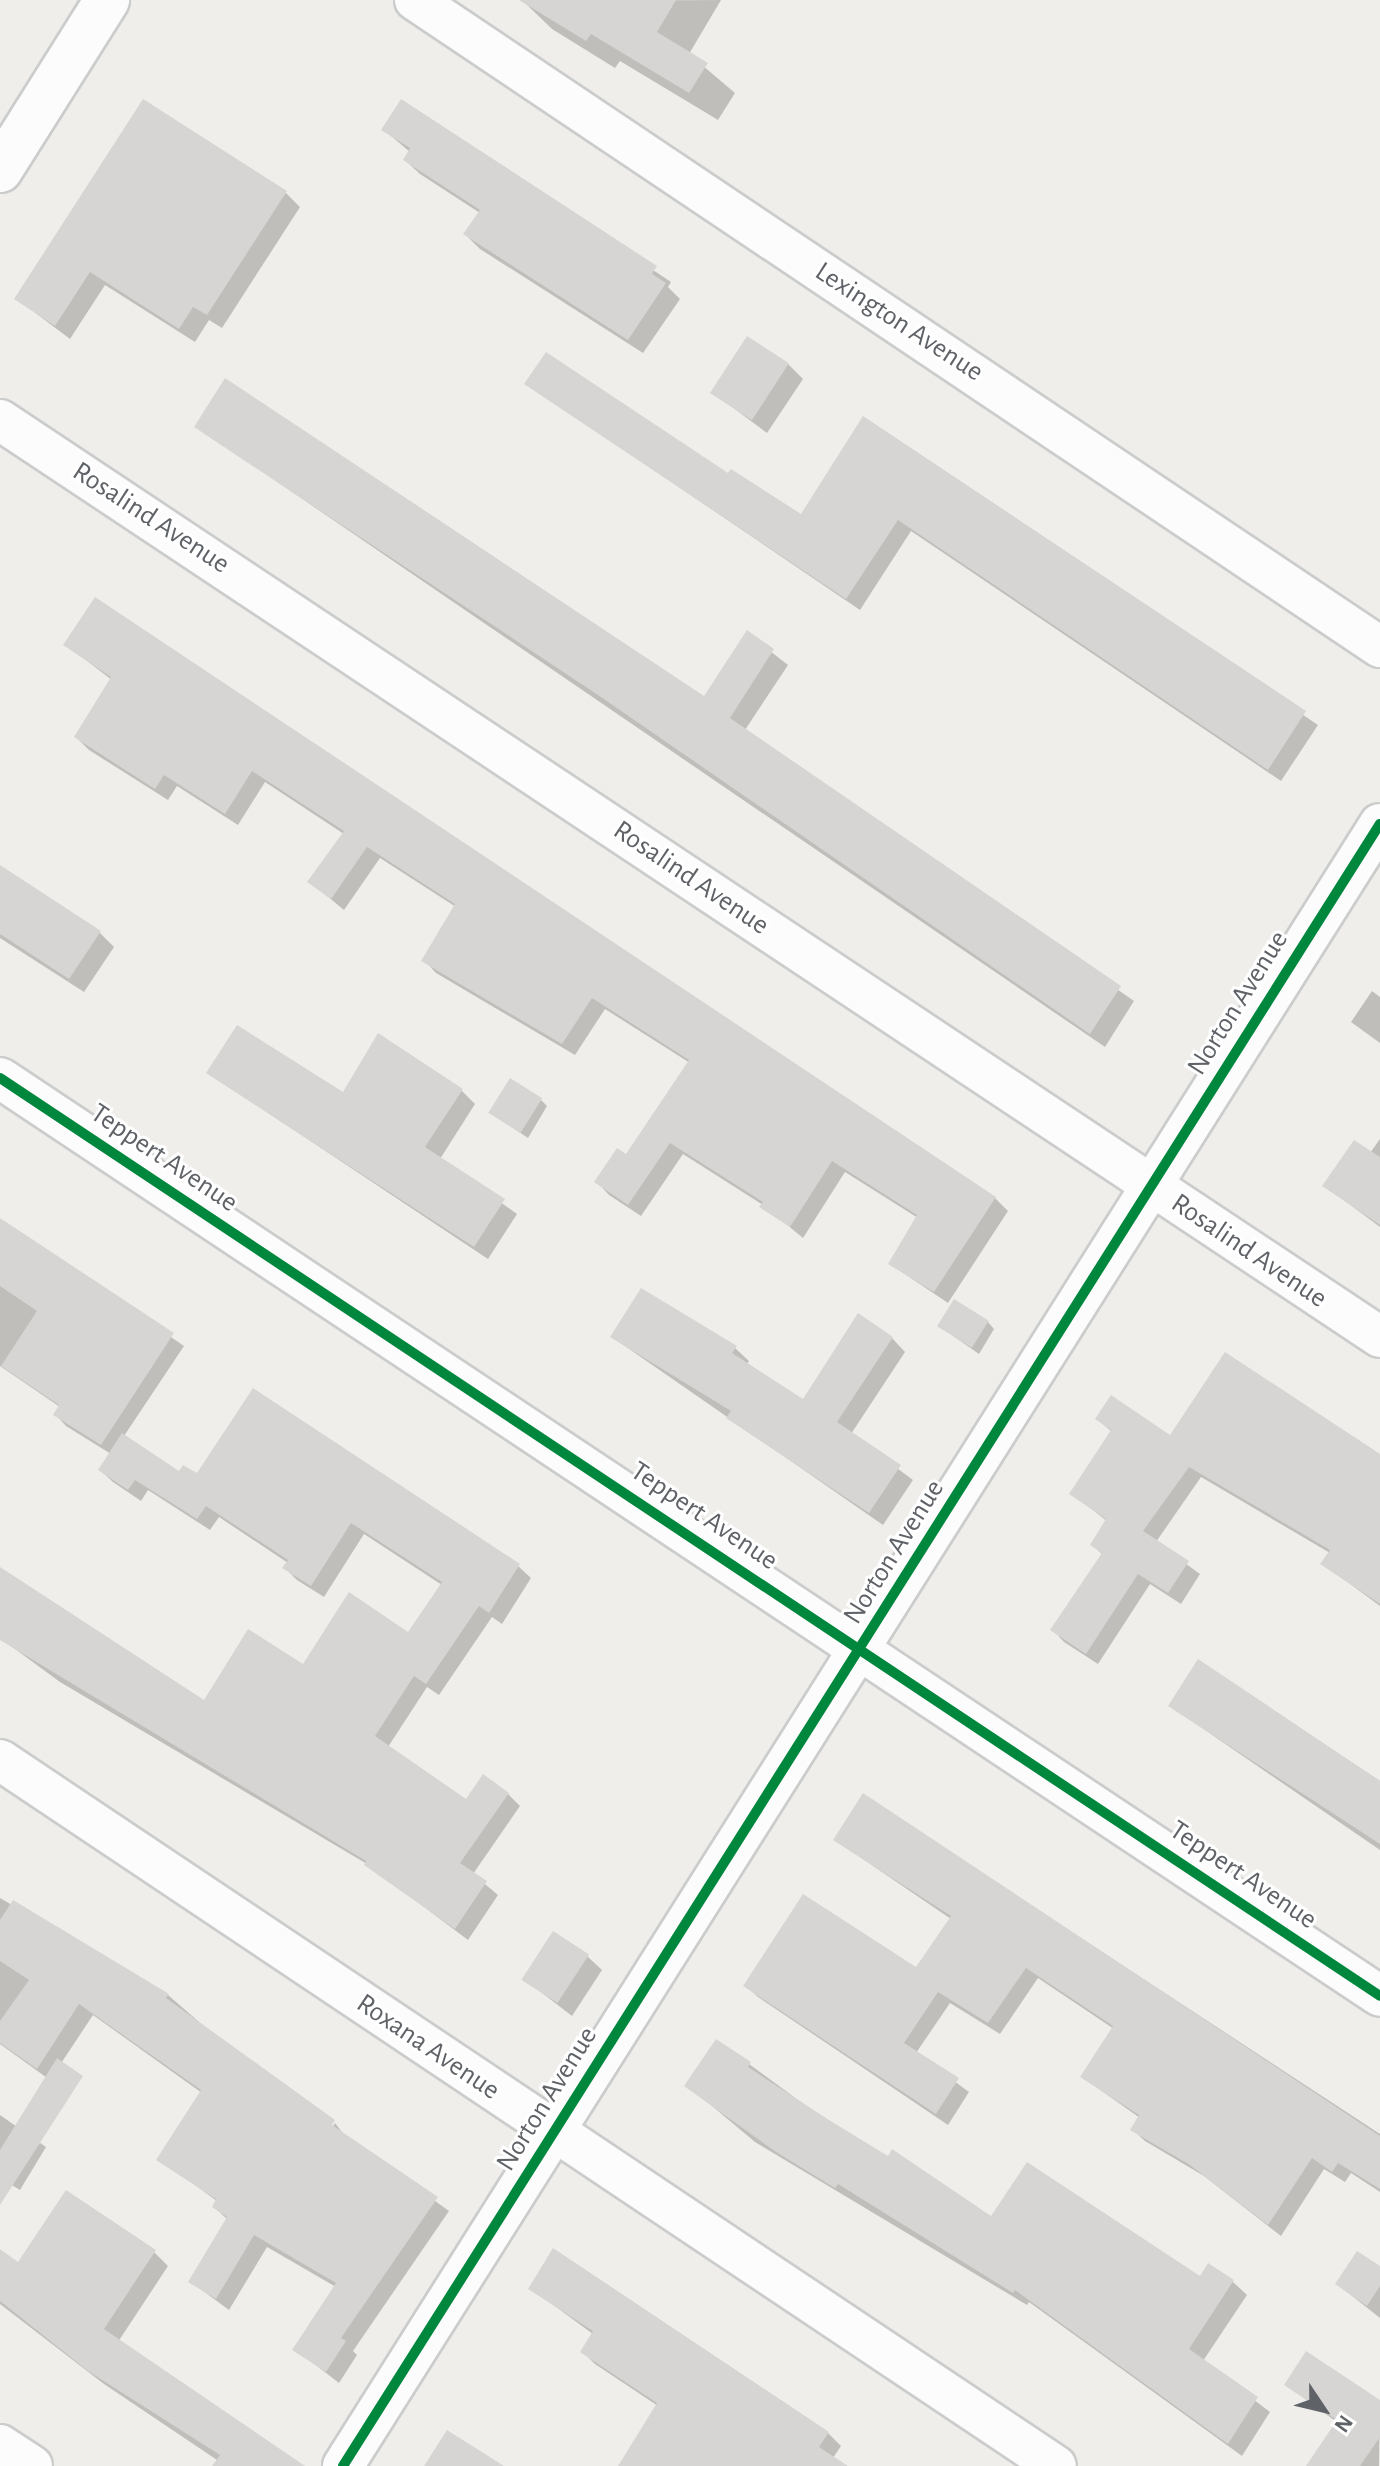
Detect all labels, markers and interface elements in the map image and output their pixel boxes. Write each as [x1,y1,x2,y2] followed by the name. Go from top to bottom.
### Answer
[809,255,989,389] street label: Lexington Avenue
[66,455,236,581] street label: Rosalind Avenue
[607,814,775,942] street label: Rosalind Avenue
[1180,925,1296,1081] street label: Norton Avenue
[84,1096,244,1220] street label: Teppert Avenue
[1165,1187,1333,1315] street label: Rosalind Avenue
[624,1454,784,1578] street label: Teppert Avenue
[836,1474,952,1630] street label: Norton Avenue
[1163,1813,1323,1937] street label: Teppert Avenue
[350,1987,506,2107] street label: Roxana Avenue
[489,2021,605,2177] street label: Norton Avenue
[1284,2370,1364,2450] north arrow
[1330,2411,1357,2436] text: N

